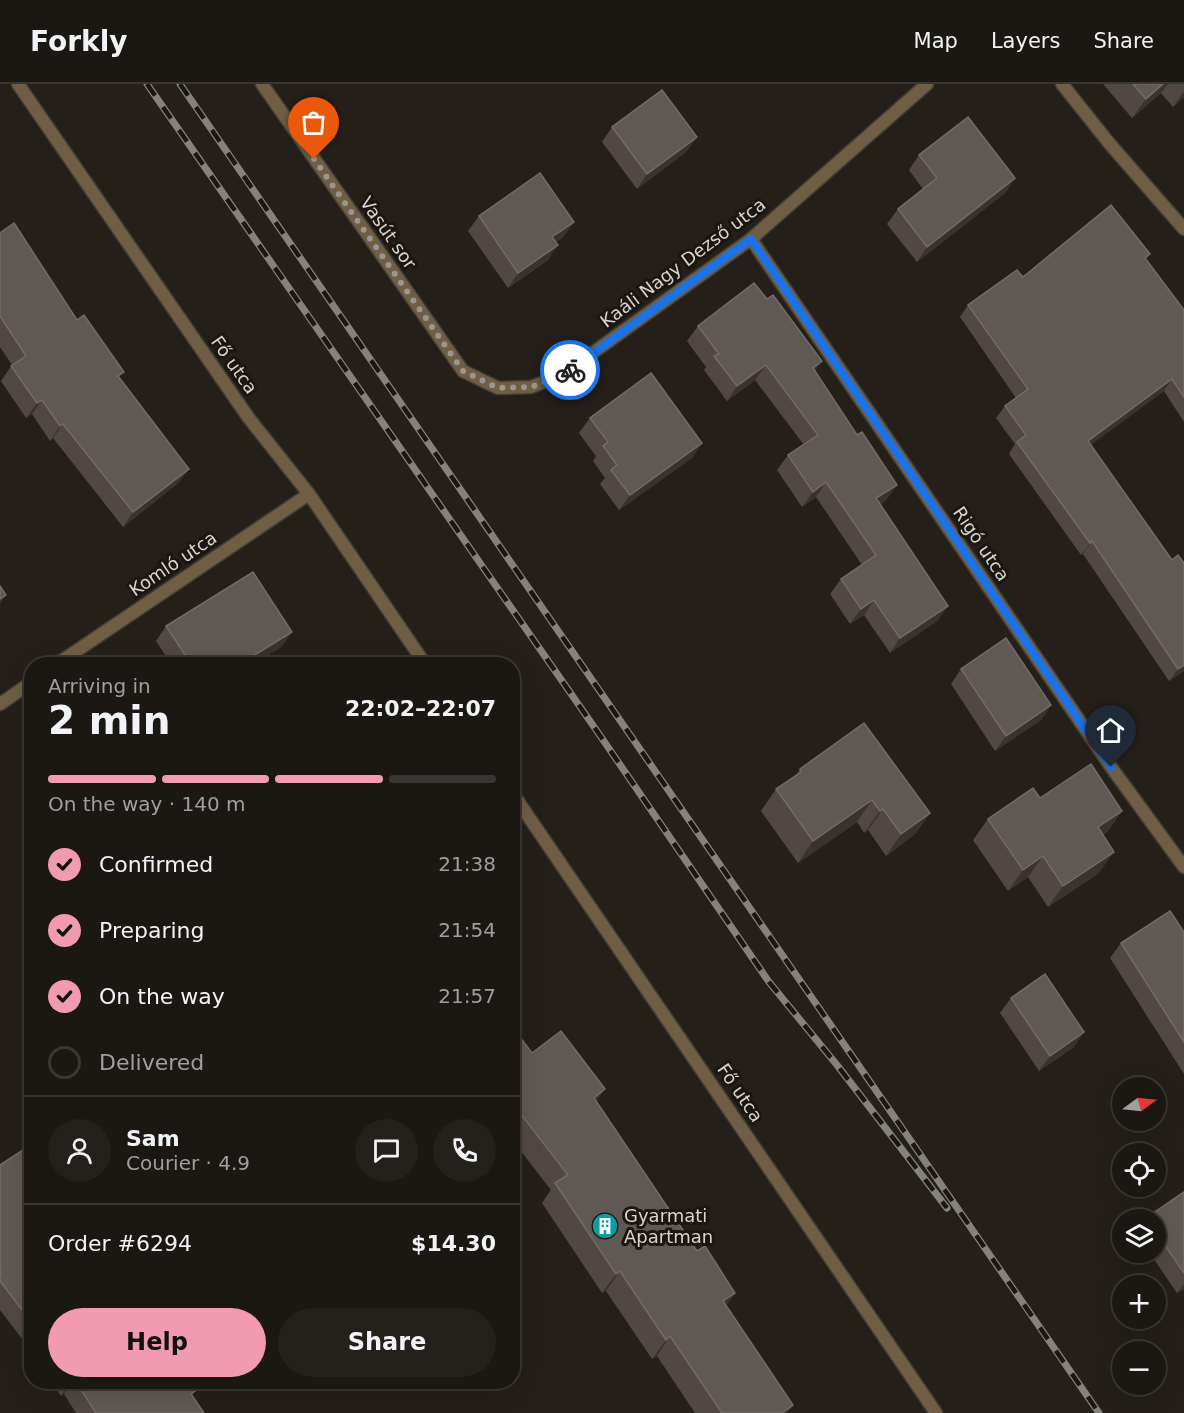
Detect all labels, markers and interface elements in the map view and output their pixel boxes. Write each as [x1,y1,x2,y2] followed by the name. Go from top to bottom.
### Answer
[30,25,128,58] text: Forkly
[914,29,958,53] text: Map
[991,29,1060,53] text: Layers
[1093,29,1154,53] text: Share
[288,97,339,159] pin
[297,106,330,139] icon: bag
[356,193,421,273] street label: Vasút sor
[596,194,769,332] street label: Kaáli Nagy Dezső utca
[207,332,262,398] street label: Fő utca
[540,340,600,400] courier
[554,354,587,387] icon: bike
[949,503,1014,585] street label: Rigó utca
[125,527,220,600] street label: Komló utca
[48,674,151,698] text: Arriving in
[345,696,496,721] text: 22:02–22:07
[48,698,170,743] text: 2 min
[1085,705,1136,767] pin
[1094,714,1127,747] icon: home
[48,792,246,816] text: On the way · 140 m
[48,848,81,881] icon: check
[99,852,213,877] text: Confirmed
[438,852,496,876] text: 21:38
[48,914,81,947] icon: check
[99,918,205,943] text: Preparing
[438,918,496,942] text: 21:54
[48,980,81,1013] icon: check
[99,984,225,1009] text: On the way
[438,984,496,1008] text: 21:57
[99,1050,204,1075] text: Delivered
[713,1060,768,1126] street label: Fő utca
[1112,1077,1166,1131] north arrow
[1112,1077,1166,1395] map controls
[48,1119,111,1182] button: person
[355,1119,418,1182] button: chat
[433,1119,496,1182] button: phone
[126,1126,180,1151] text: Sam
[1112,1143,1166,1197] button: locate
[126,1151,250,1175] text: Courier · 4.9
[624,1205,713,1247] place label: Gyarmati Apartman
[1112,1209,1166,1263] button: layers
[590,1211,620,1241] building icon: Gyarmati Apartman
[48,1231,192,1256] text: Order #6294
[411,1231,496,1256] text: $14.30
[1112,1275,1166,1329] button: +
[48,1308,266,1377] button: Help
[278,1308,496,1377] button: Share
[1112,1341,1166,1395] button: −

